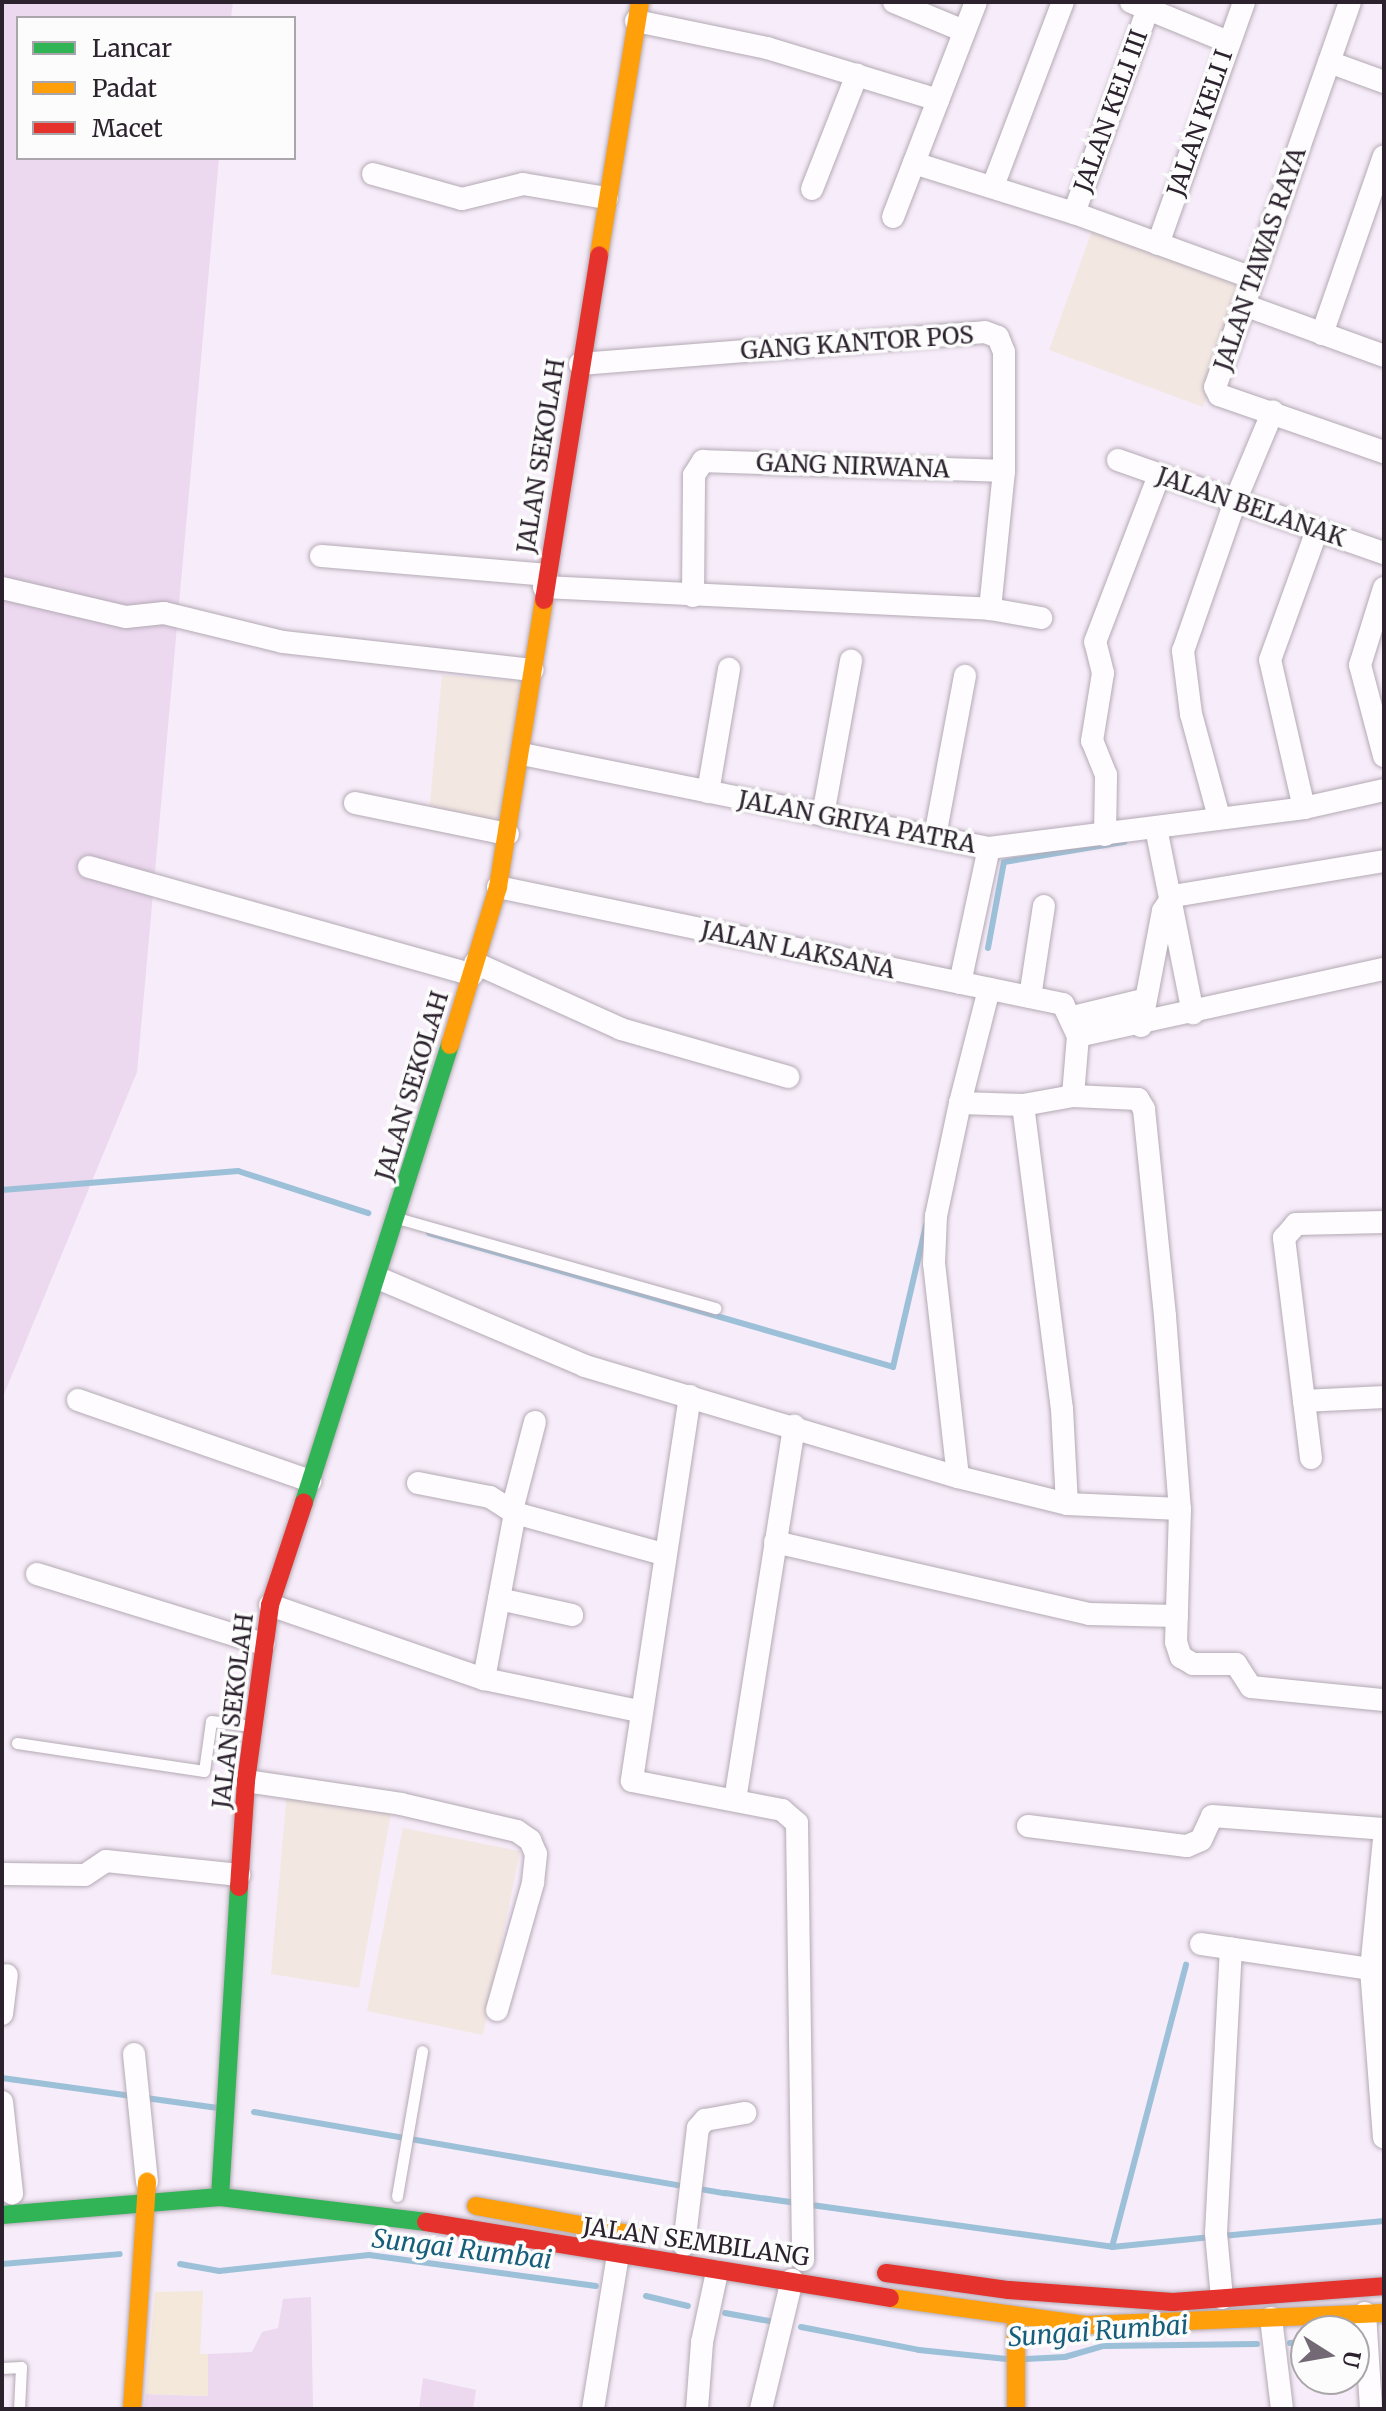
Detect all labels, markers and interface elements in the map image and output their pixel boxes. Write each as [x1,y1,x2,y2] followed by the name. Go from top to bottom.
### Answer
[16,16,296,160] legend
[1068,26,1154,196] street label: JALAN KELI III
[92,33,172,64] text: Lancar
[1162,46,1238,200] street label: JALAN KELI I
[92,73,157,104] text: Padat
[92,113,163,144] text: Macet
[1208,144,1312,374] street label: JALAN TAWAS RAYA
[740,320,974,366] street label: GANG KANTOR POS
[511,357,571,555] street label: JALAN SEKOLAH
[756,448,950,484] street label: GANG NIRWANA
[1153,461,1349,553] street label: JALAN BELANAK
[736,785,978,859] street label: JALAN GRIYA PATRA
[698,915,898,985] street label: JALAN LAKSANA
[370,988,454,1184] street label: JALAN SEKOLAH
[207,1612,259,1810] street label: JALAN SEKOLAH
[581,2212,811,2272] street label: JALAN SEMBILANG
[370,2222,554,2276] water label: Sungai Rumbai
[1007,2309,1189,2353] water label: Sungai Rumbai
[1290,2315,1370,2395] north arrow
[1336,2348,1367,2370] text: U

